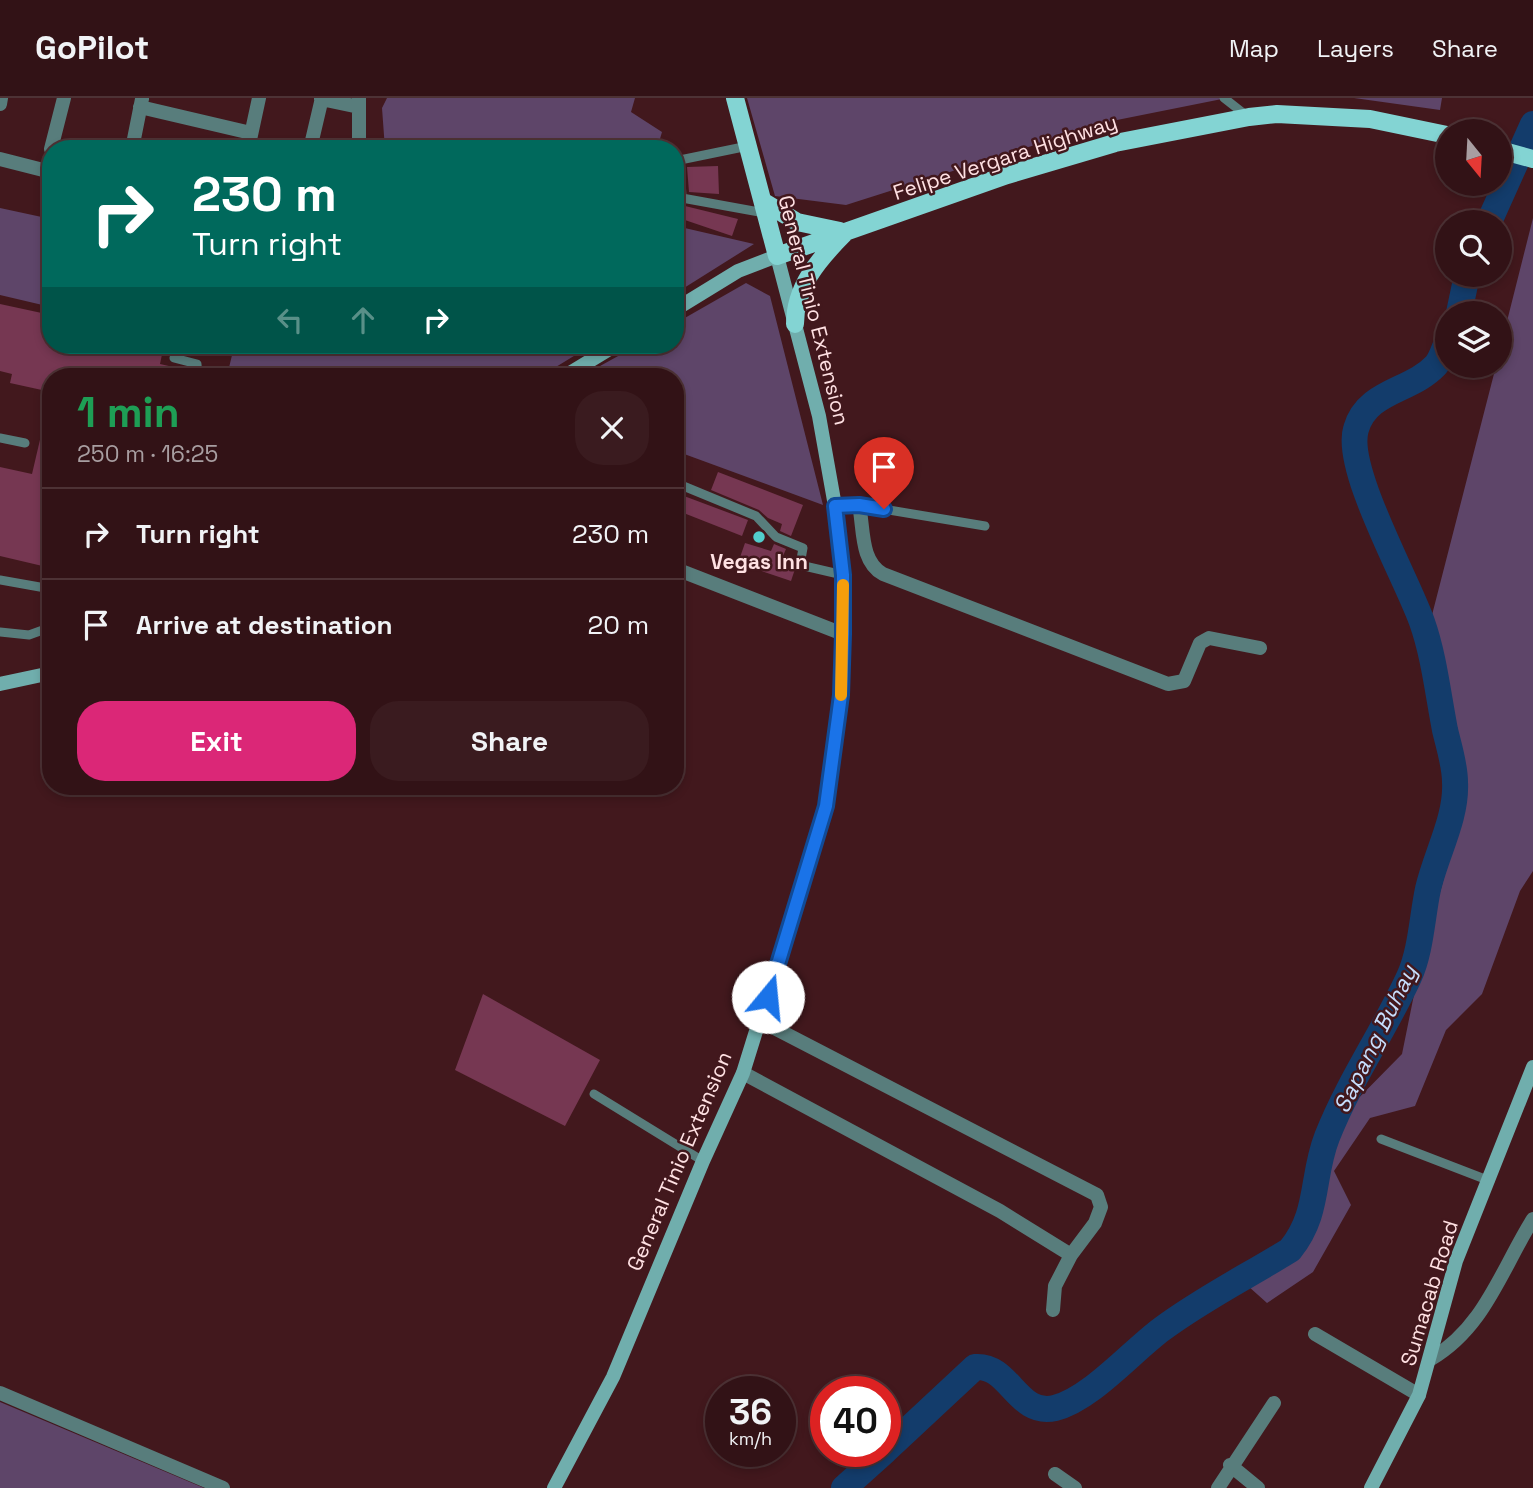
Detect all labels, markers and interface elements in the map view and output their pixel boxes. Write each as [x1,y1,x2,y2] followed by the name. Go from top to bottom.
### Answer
[35,27,149,69] text: GoPilot
[1229,33,1279,64] text: Map
[1317,33,1394,64] text: Layers
[1432,33,1498,64] text: Share
[889,108,1121,206] street label: Felipe Vergara Highway
[1435,119,1512,196] north arrow
[1435,119,1512,378] map controls
[192,163,337,225] text: 230 m
[77,168,168,259] icon: right
[772,192,856,428] street label: General Tinio Extension
[1435,210,1512,287] button: search
[192,224,342,264] text: Turn right
[271,301,309,339] icon: left
[344,301,382,339] icon: ahead
[417,301,455,339] icon: right
[1435,301,1512,378] button: layers
[77,386,180,439] text: 1 min
[575,391,649,465] button: close
[854,437,914,509] pin
[77,439,218,469] text: 250 m · 16:25
[865,448,903,486] icon: arrive
[77,515,115,553] icon: right
[136,517,260,551] text: Turn right
[572,517,649,551] text: 230 m
[751,529,767,545] marker: Vegas Inn
[710,548,808,575] place label: Vegas Inn
[77,606,115,644] icon: arrive
[136,608,393,642] text: Arrive at destination
[588,608,649,642] text: 20 m
[77,701,356,781] button: Exit
[370,701,649,781] button: Share
[1326,959,1424,1118] water label: Sapang Buhay
[731,960,805,1034] position arrow
[620,1047,738,1275] street label: General Tinio Extension
[1394,1217,1464,1369] street label: Sumacab Road
[810,1376,901,1467] speed limit sign: 40
[729,1390,772,1434] text: 36
[729,1427,772,1450] text: km/h

